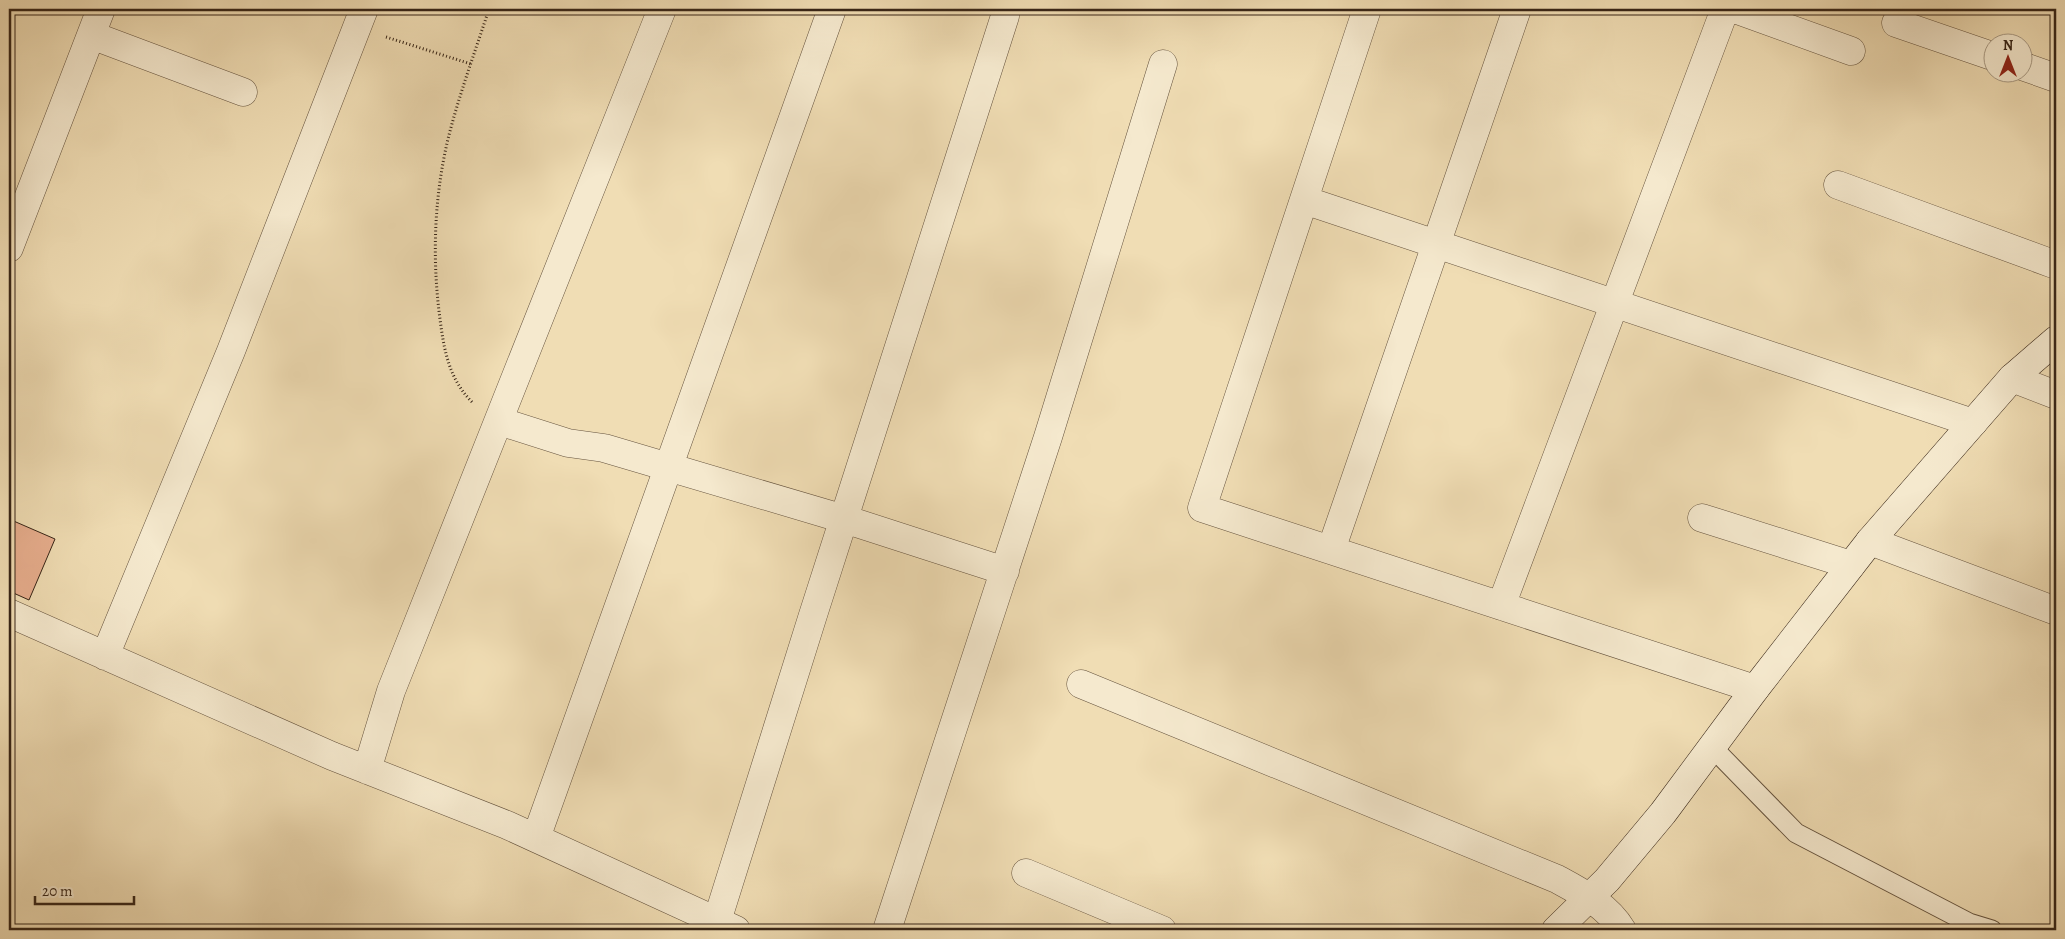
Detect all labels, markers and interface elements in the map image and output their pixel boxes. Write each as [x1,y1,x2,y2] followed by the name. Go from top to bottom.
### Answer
[1982,32,2032,82] north arrow
[2003,36,2013,55] text: N
[35,874,134,906] scale bar
[42,881,73,901] text: 20 m

